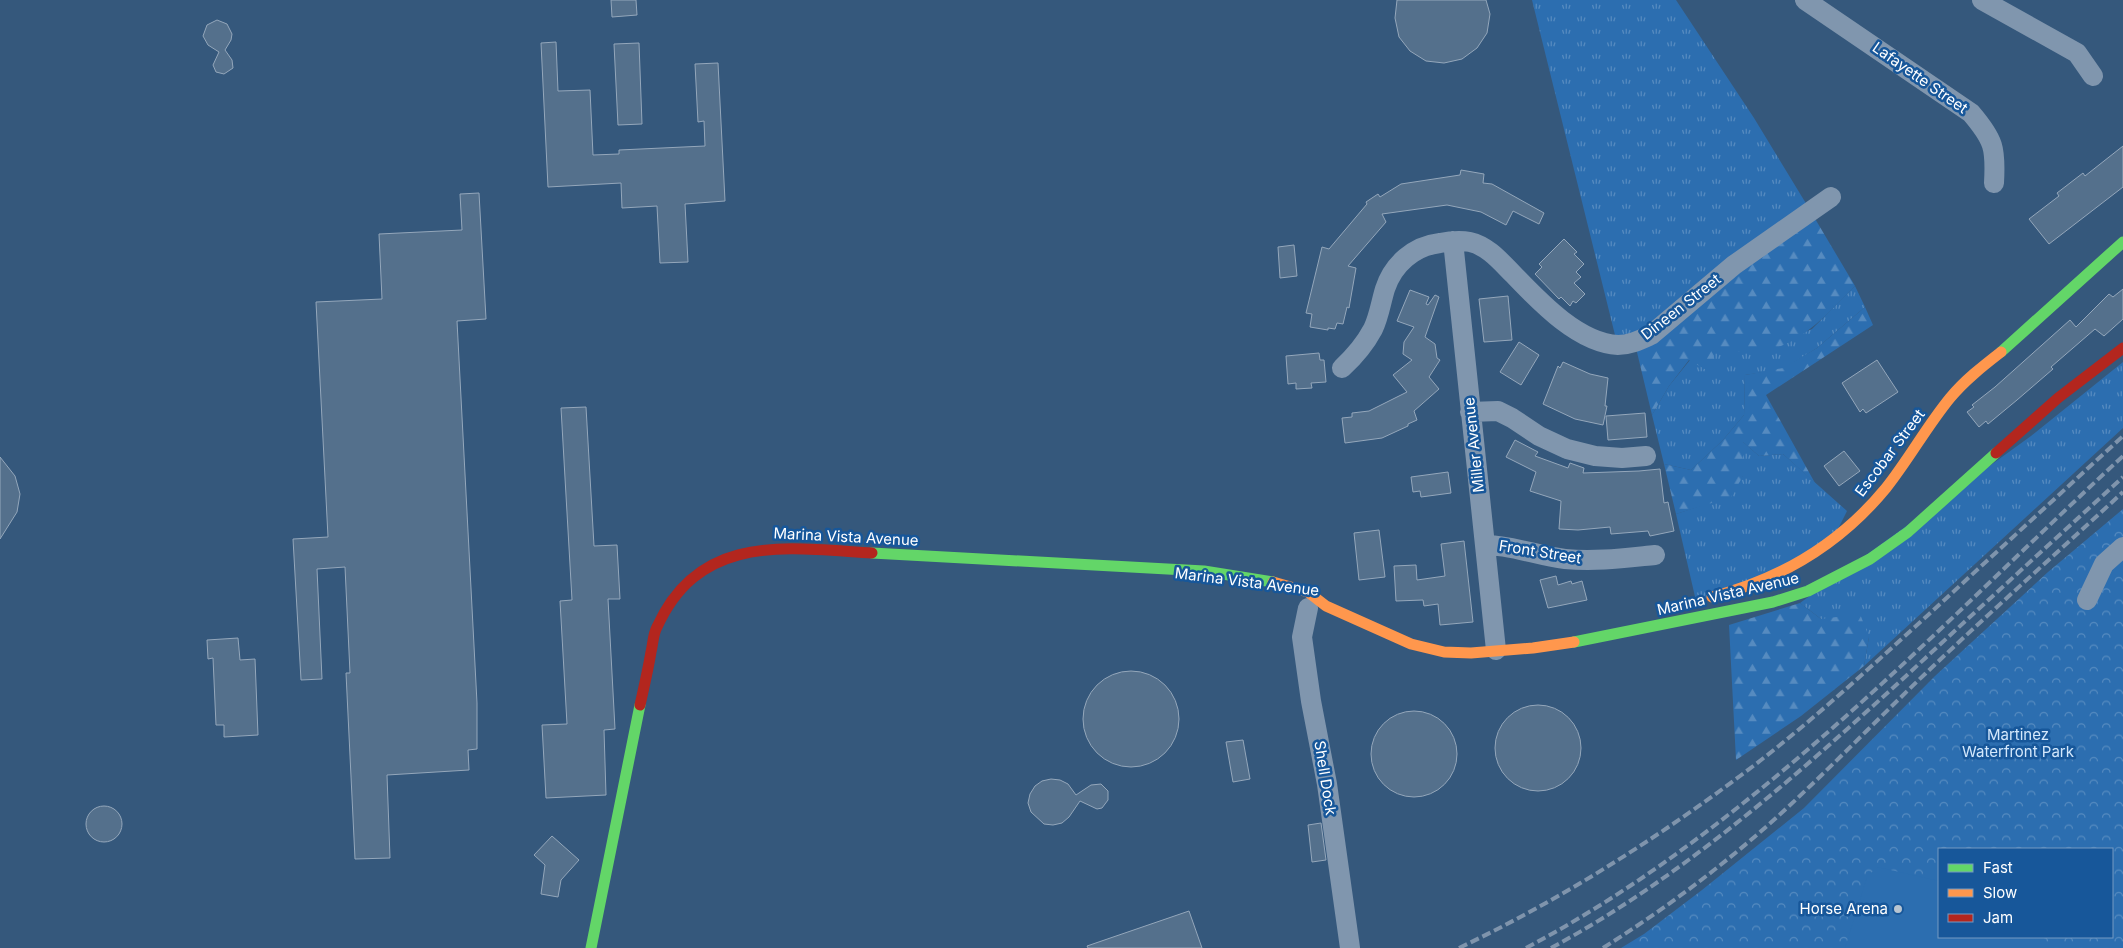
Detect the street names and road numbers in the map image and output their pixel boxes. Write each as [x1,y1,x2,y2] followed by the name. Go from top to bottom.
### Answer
[1869,38,1972,118] street label: Lafayette Street
[1637,269,1725,344] street label: Dineen Street
[1459,396,1488,494] street label: Miller Avenue
[1851,405,1929,500] street label: Escobar Street
[773,523,919,550] street label: Marina Vista Avenue
[1498,536,1583,567] street label: Front Street
[1174,563,1320,600] street label: Marina Vista Avenue
[1655,568,1801,619] street label: Marina Vista Avenue
[1310,739,1341,817] street label: Shell Dock

